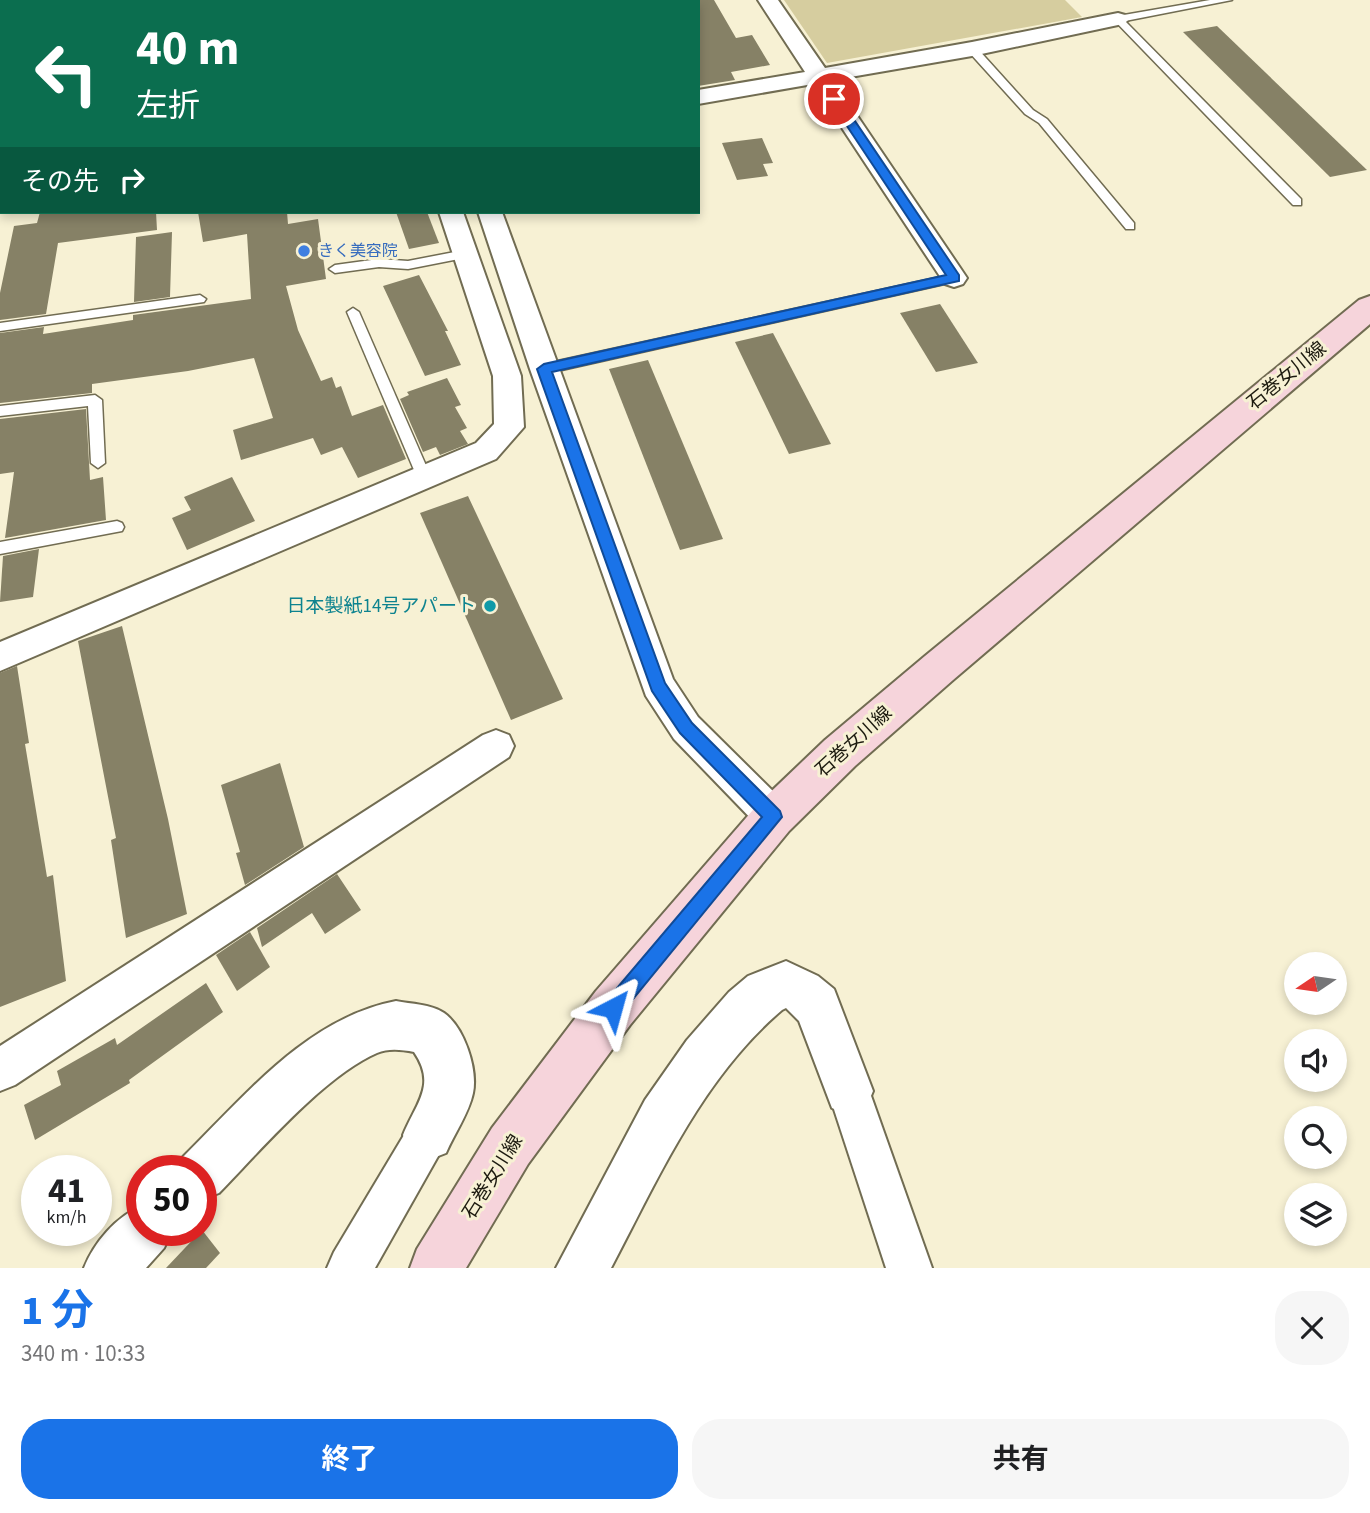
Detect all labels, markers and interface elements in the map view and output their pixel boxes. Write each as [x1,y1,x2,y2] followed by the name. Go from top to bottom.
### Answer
[136,14,240,84] text: 40 m
[21,28,112,119] icon: left
[804,69,864,129] pin
[815,80,853,118] icon: arrive
[136,83,200,129] text: 左折
[113,161,151,199] icon: right
[21,163,99,200] text: その先
[318,240,398,262] place label: きく美容院
[296,243,312,259] marker: きく美容院
[1242,336,1332,416] street label: 石巻女川線
[286,593,476,620] place label: 日本製紙14号アパート
[482,598,498,614] marker: 日本製紙14号アパート
[810,700,898,784] street label: 石巻女川線
[1284,952,1348,1015] north arrow
[1284,952,1347,1246] map controls
[576,971,650,1045] position arrow
[1284,1029,1347,1092] button: sound
[1284,1106,1347,1169] button: search
[456,1130,530,1224] street label: 石巻女川線
[126,1155,217,1246] speed limit sign: 50
[48,1166,85,1216] text: 41
[1284,1183,1347,1246] button: layers
[47,1205,86,1230] text: km/h
[21,1281,94,1341] text: 1 分
[1275,1291,1349,1365] button: close
[21,1337,145,1370] text: 340 m · 10:33
[21,1419,678,1499] button: 終了
[692,1419,1349,1499] button: 共有

